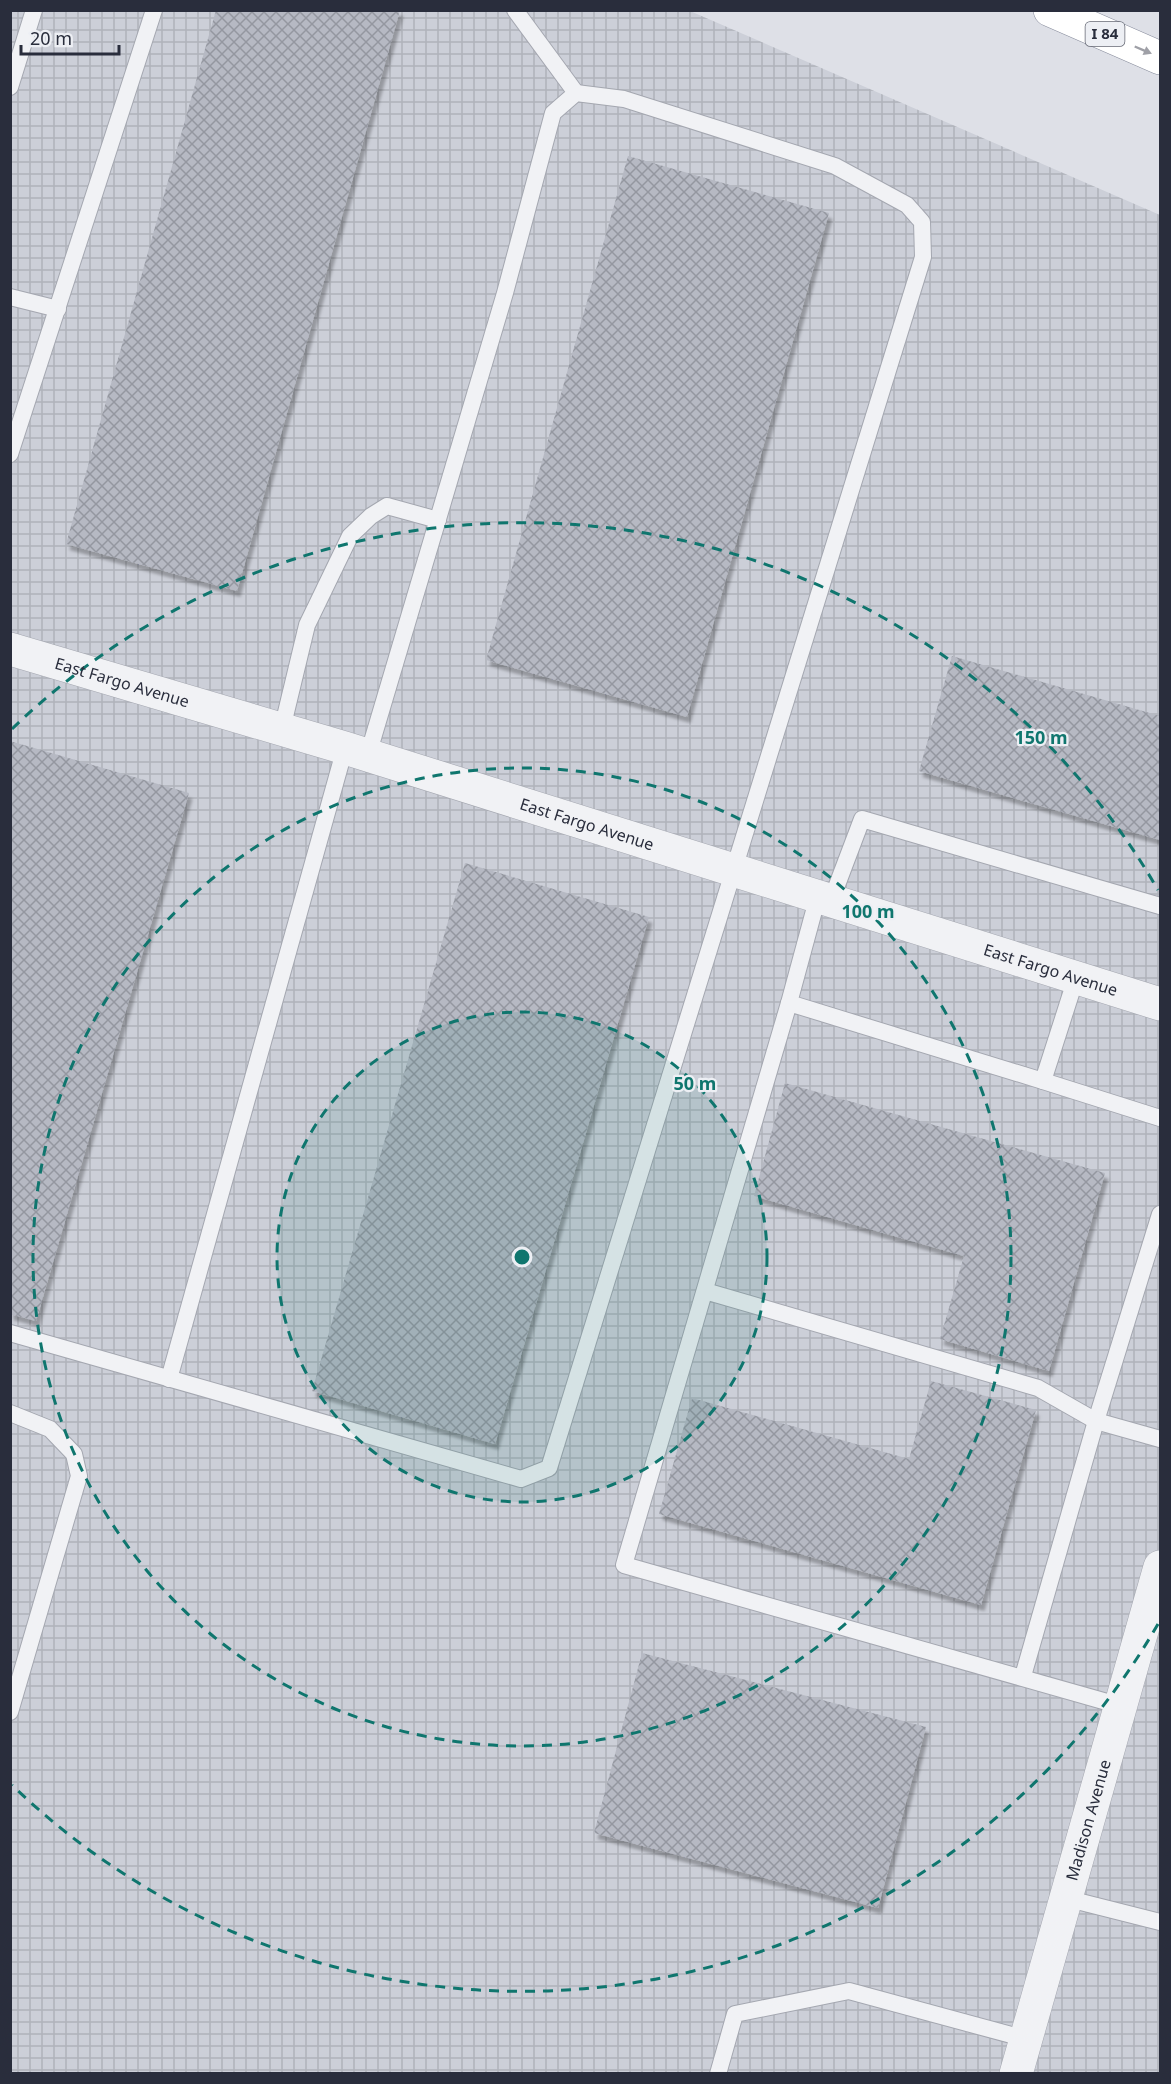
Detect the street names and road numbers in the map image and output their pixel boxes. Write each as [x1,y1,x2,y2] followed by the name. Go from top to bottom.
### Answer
[1086,22,1124,46] road number: I 84
[52,652,192,712] street label: East Fargo Avenue
[517,793,657,855] street label: East Fargo Avenue
[981,938,1120,1001] street label: East Fargo Avenue
[1060,1757,1116,1883] street label: Madison Avenue

